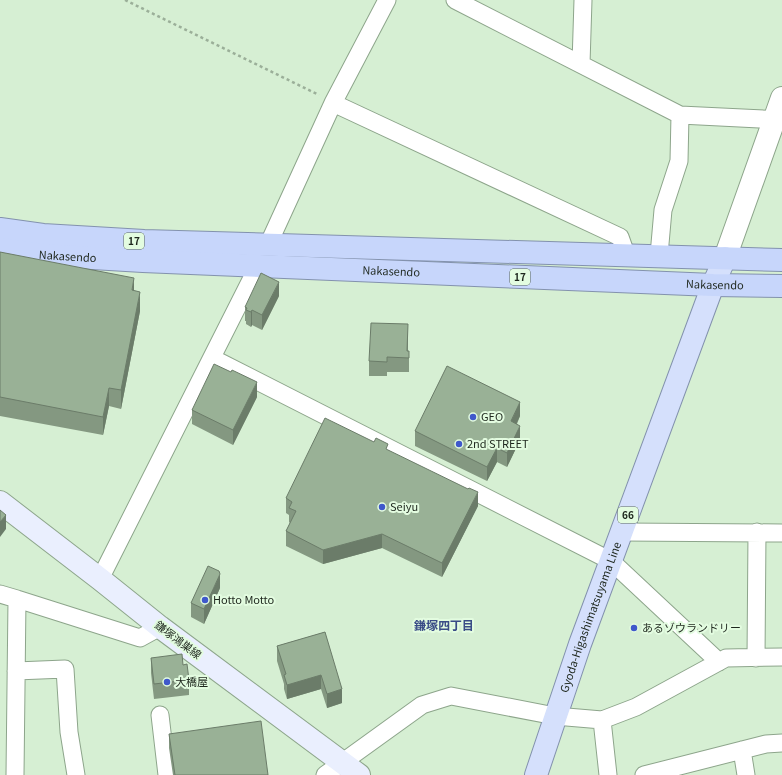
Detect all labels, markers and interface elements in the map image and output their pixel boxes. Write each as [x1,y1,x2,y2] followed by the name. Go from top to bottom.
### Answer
[124,233,144,249] road number: 17
[38,246,97,265] street label: Nakasendo
[362,261,421,280] street label: Nakasendo
[510,269,530,285] road number: 17
[686,275,744,292] street label: Nakasendo
[481,408,503,424] place label: GEO
[468,412,478,422] marker: GEO
[467,435,529,451] place label: 2nd STREET
[454,439,464,449] marker: 2nd STREET
[390,498,418,514] place label: Seiyu
[377,502,387,512] marker: Seiyu
[618,507,638,523] road number: 66
[555,539,624,694] street label: Gyoda-Higashimatsuyama Line
[213,591,275,607] place label: Hotto Motto
[200,595,210,605] marker: Hotto Motto
[152,616,205,662] street label: 鎌塚鴻巣線
[414,616,474,633] district label: 鎌塚四丁目
[642,619,741,635] place label: あるゾウランドリー
[629,623,639,633] marker: あるゾウランドリー
[175,673,208,689] place label: 大橋屋
[162,677,172,687] marker: 大橋屋

